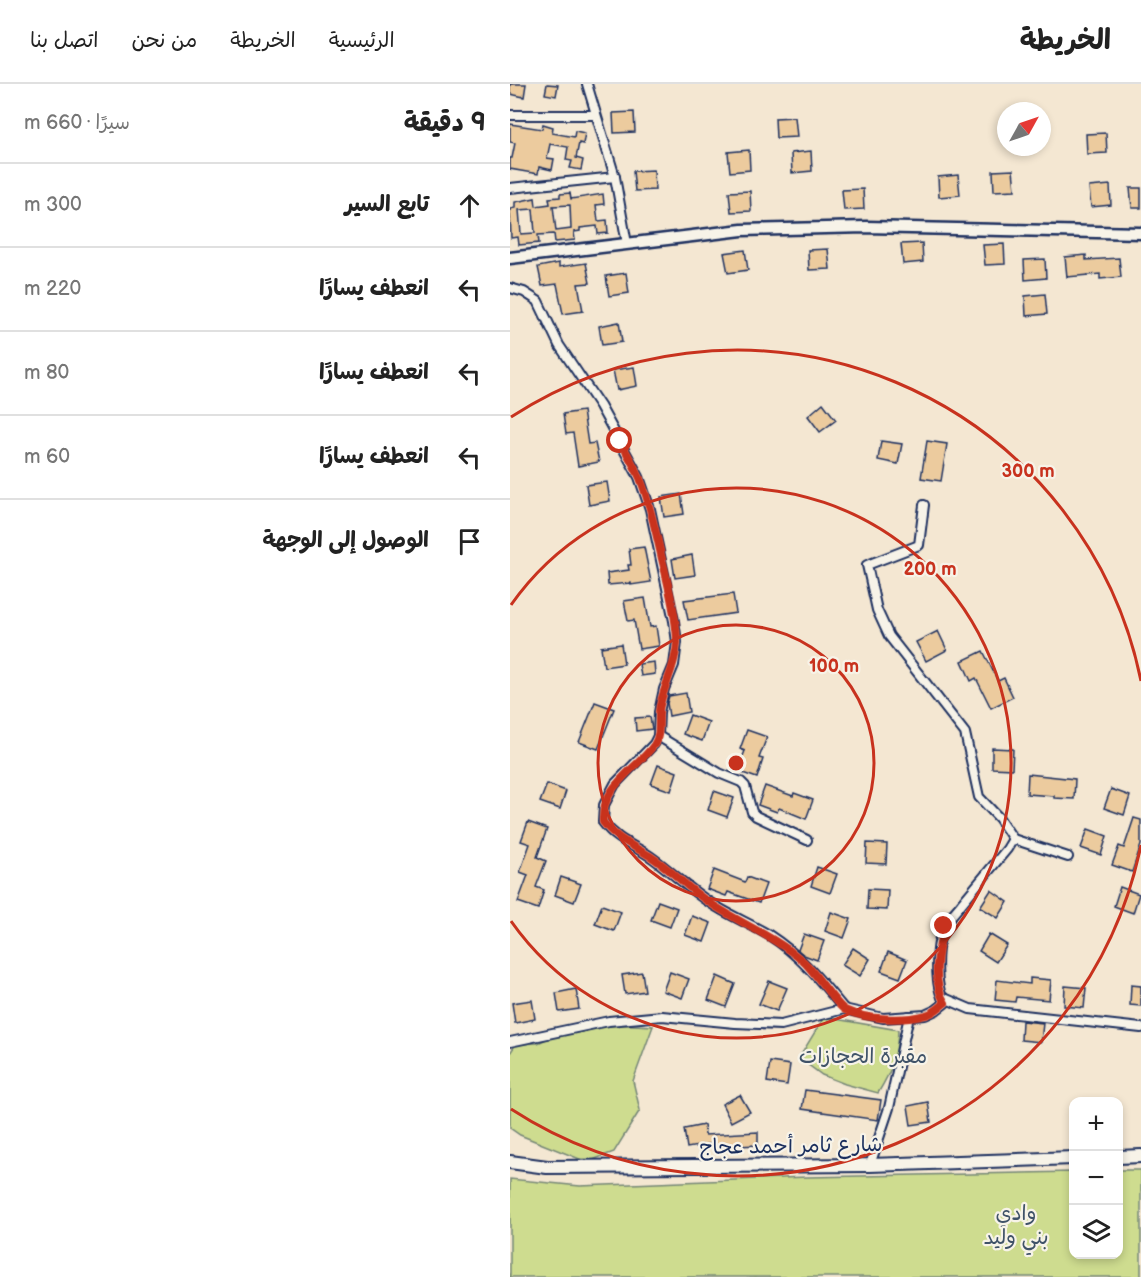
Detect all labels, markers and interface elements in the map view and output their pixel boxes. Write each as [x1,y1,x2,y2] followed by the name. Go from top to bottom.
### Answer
[1020,24,1111,57] text: الخريطة
[30,28,98,53] text: اتصل بنا
[131,28,197,53] text: من نحن
[230,28,296,53] text: الخريطة
[329,28,395,53] text: الرئيسية
[997,102,1051,156] north arrow
[404,108,486,139] text: 9 دقيقة
[24,111,130,135] text: سيرًا · 660 m
[453,189,486,222] icon: ahead
[345,191,429,218] text: تابع السير
[24,193,82,217] text: 300 m
[453,273,486,306] icon: left
[319,275,429,302] text: انعطف يسارًا
[24,277,81,301] text: 220 m
[453,357,486,390] icon: left
[319,359,429,386] text: انعطف يسارًا
[24,361,69,385] text: 80 m
[606,427,632,453] route start
[453,441,486,474] icon: left
[319,443,429,470] text: انعطف يسارًا
[24,445,70,469] text: 60 m
[1001,461,1055,482] text: 300 m
[453,525,486,558] icon: arrive
[262,527,429,554] text: الوصول إلى الوجهة
[903,559,957,580] text: 200 m
[809,656,859,677] text: 100 m
[726,753,746,773] centre of rings
[930,912,956,938] route end
[799,1044,927,1069] park label: مقبرة الحجازات
[1069,1097,1123,1259] map controls
[1069,1097,1123,1151] button: +
[699,1132,883,1162] street label: شارع ثامر أحمد عجاج
[1069,1151,1123,1205] button: −
[983,1201,1049,1256] park label: وادي بني وليد
[1069,1205,1123,1259] button: layers

